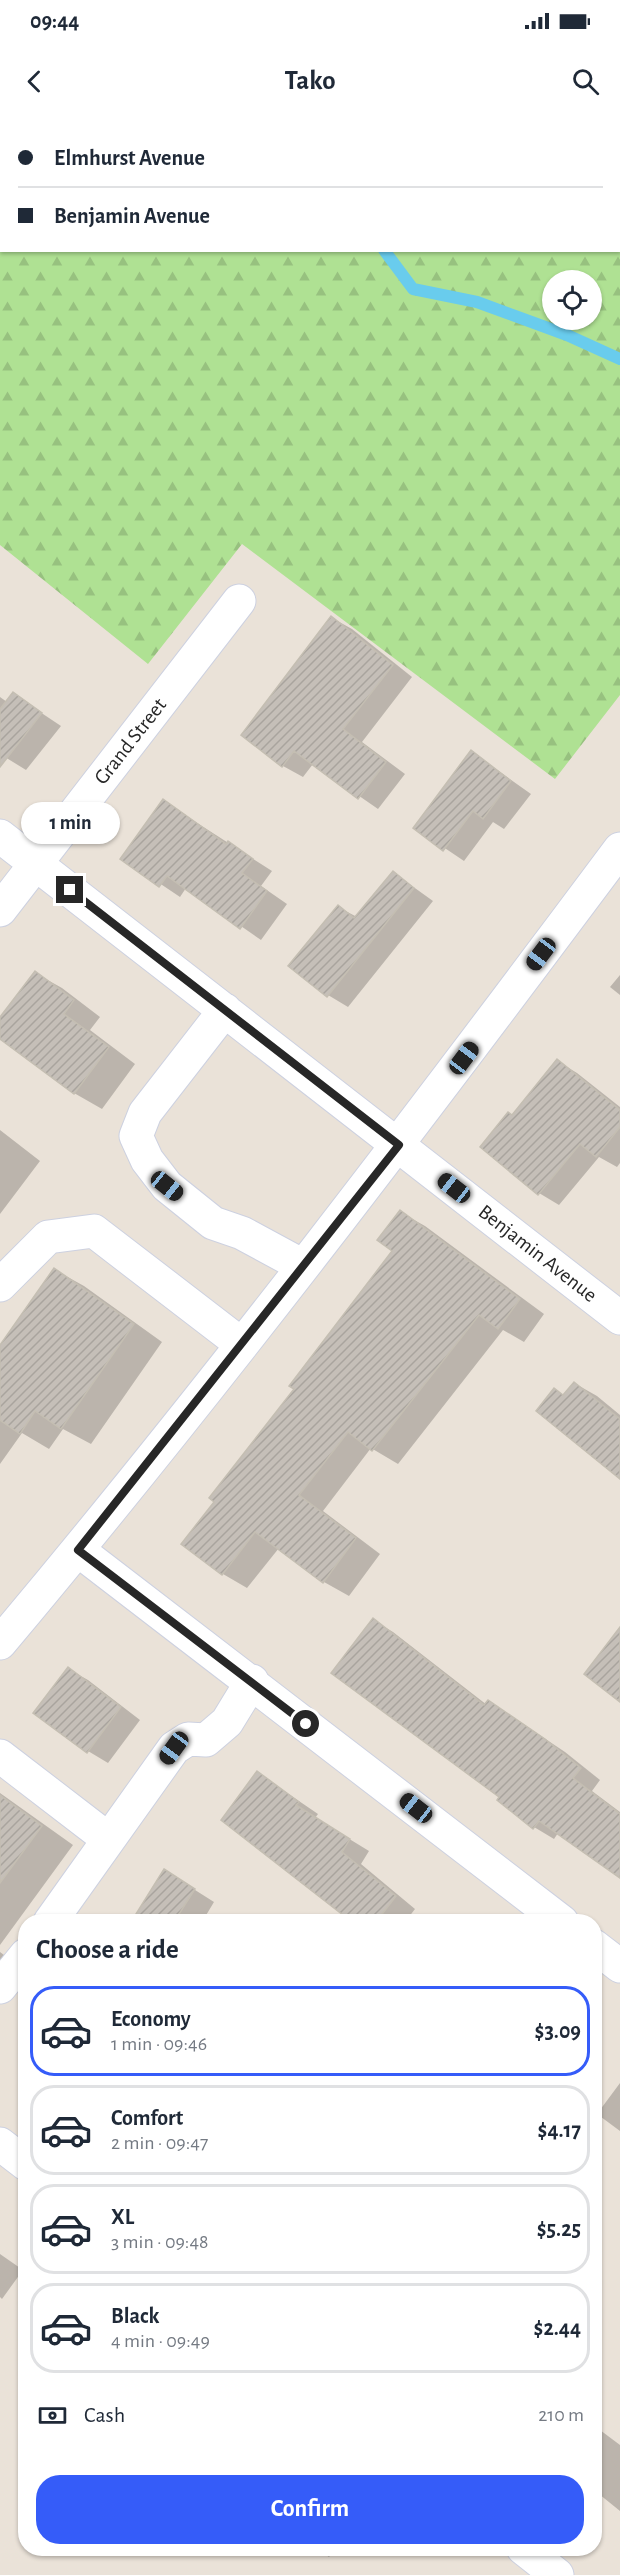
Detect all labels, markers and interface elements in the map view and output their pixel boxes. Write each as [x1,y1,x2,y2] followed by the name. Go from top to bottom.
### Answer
[30,10,79,32] text: 09:44
[18,65,51,98] icon: back
[569,65,602,98] icon: search
[284,67,336,94] text: Tako
[54,147,205,169] text: Elmhurst Avenue
[54,205,210,227] text: Benjamin Avenue
[542,270,602,330] map controls
[542,270,602,330] button: locate
[90,694,171,788] street label: Grand Street
[20,803,119,845] callout: 1 min
[49,813,92,833] text: 1 min
[56,876,83,903] route end
[523,934,559,974] car
[446,1038,482,1078] car
[147,1168,187,1204] car
[434,1170,474,1206] car
[474,1201,601,1306] street label: Benjamin Avenue
[292,1710,319,1737] route start
[156,1728,192,1768] car
[396,1790,436,1826] car
[36,1936,179,1963] text: Choose a ride
[39,2004,93,2058] icon: car
[111,2008,191,2030] text: Economy
[534,2020,581,2042] text: $3.09
[111,2034,207,2054] text: 1 min · 09:46
[39,2103,93,2157] icon: car
[111,2107,183,2129] text: Comfort
[538,2119,581,2141] text: $4.17
[111,2133,208,2153] text: 2 min · 09:47
[39,2202,93,2256] icon: car
[111,2206,134,2228] text: XL
[537,2218,581,2240] text: $5.25
[111,2232,209,2252] text: 3 min · 09:48
[39,2301,93,2355] icon: car
[111,2305,159,2327] text: Black
[534,2317,581,2339] text: $2.44
[111,2331,210,2351] text: 4 min · 09:49
[36,2399,69,2432] icon: cash
[84,2404,125,2426] text: Cash
[538,2405,584,2425] text: 210 m
[36,2475,584,2544] button: Confirm

